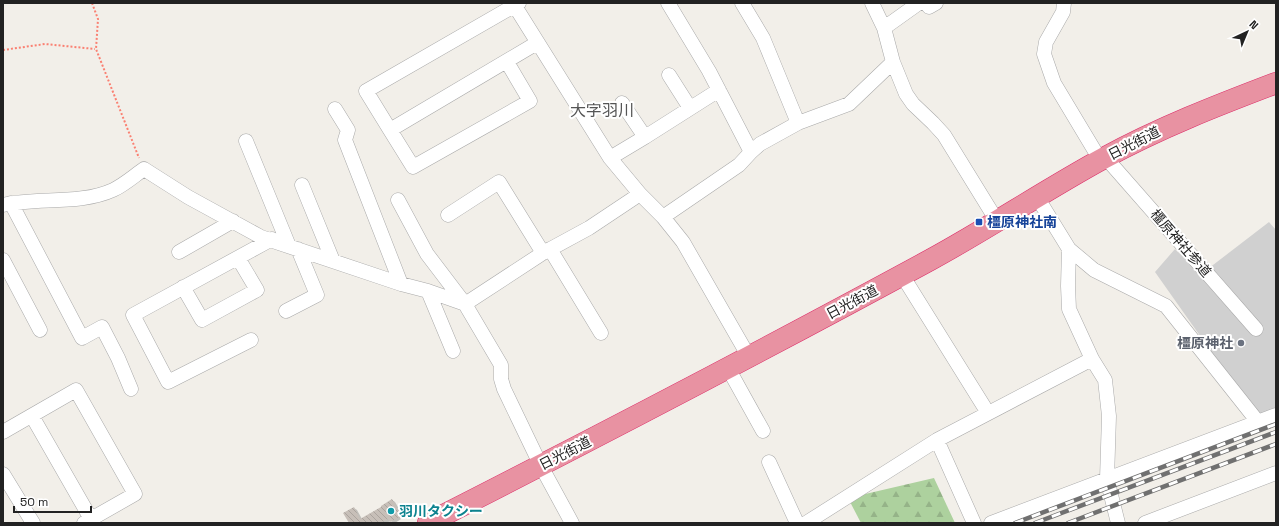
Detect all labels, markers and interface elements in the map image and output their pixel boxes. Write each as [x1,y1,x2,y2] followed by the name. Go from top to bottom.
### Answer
[1227,12,1267,52] north arrow
[1246,17,1261,32] text: N
[570,100,634,121] district label: 大字羽川
[1105,122,1163,164] street label: 日光街道
[1147,205,1215,281] street label: 橿原神社参道
[987,213,1057,231] place label: 橿原神社南
[974,217,984,227] marker: 橿原神社南
[823,281,881,323] street label: 日光街道
[1177,334,1233,352] place label: 橿原神社
[1236,338,1246,348] marker: 橿原神社
[536,432,594,474] street label: 日光街道
[14,488,91,514] scale bar
[20,494,48,510] text: 50 m
[399,502,483,520] place label: 羽川タクシー
[386,506,396,516] marker: 羽川タクシー

